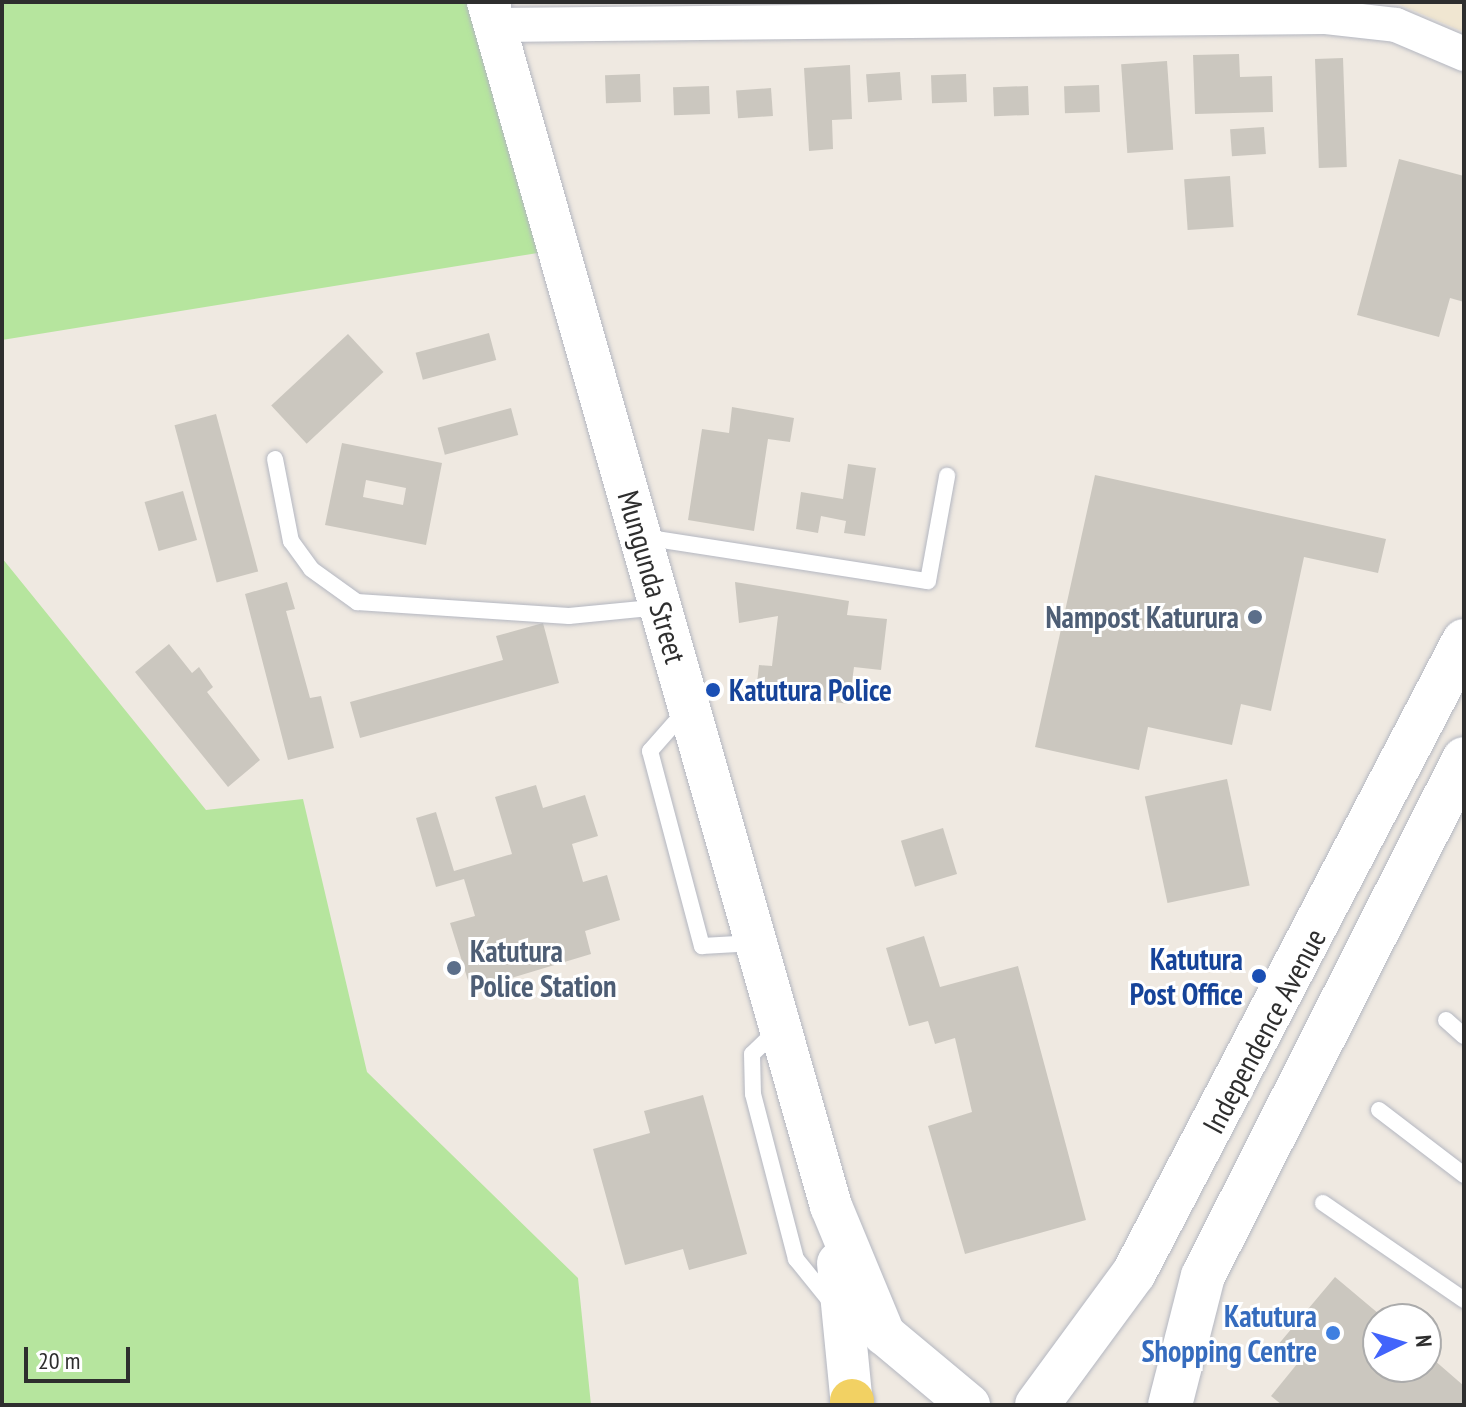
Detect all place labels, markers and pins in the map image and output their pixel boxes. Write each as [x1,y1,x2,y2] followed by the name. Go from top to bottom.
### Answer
[1045,599,1239,635] place label: Nampost Katurura
[1246,608,1264,626] marker: Nampost Katurura
[729,672,892,708] place label: Katutura Police
[704,681,722,699] marker: Katutura Police
[470,933,616,1004] place label: Katutura Police Station
[1130,941,1243,1012] place label: Katutura Post Office
[445,959,463,977] marker: Katutura Police Station
[1250,967,1268,985] marker: Katutura Post Office
[1141,1298,1317,1368] place label: Katutura Shopping Centre
[1324,1324,1342,1342] marker: Katutura Shopping Centre

